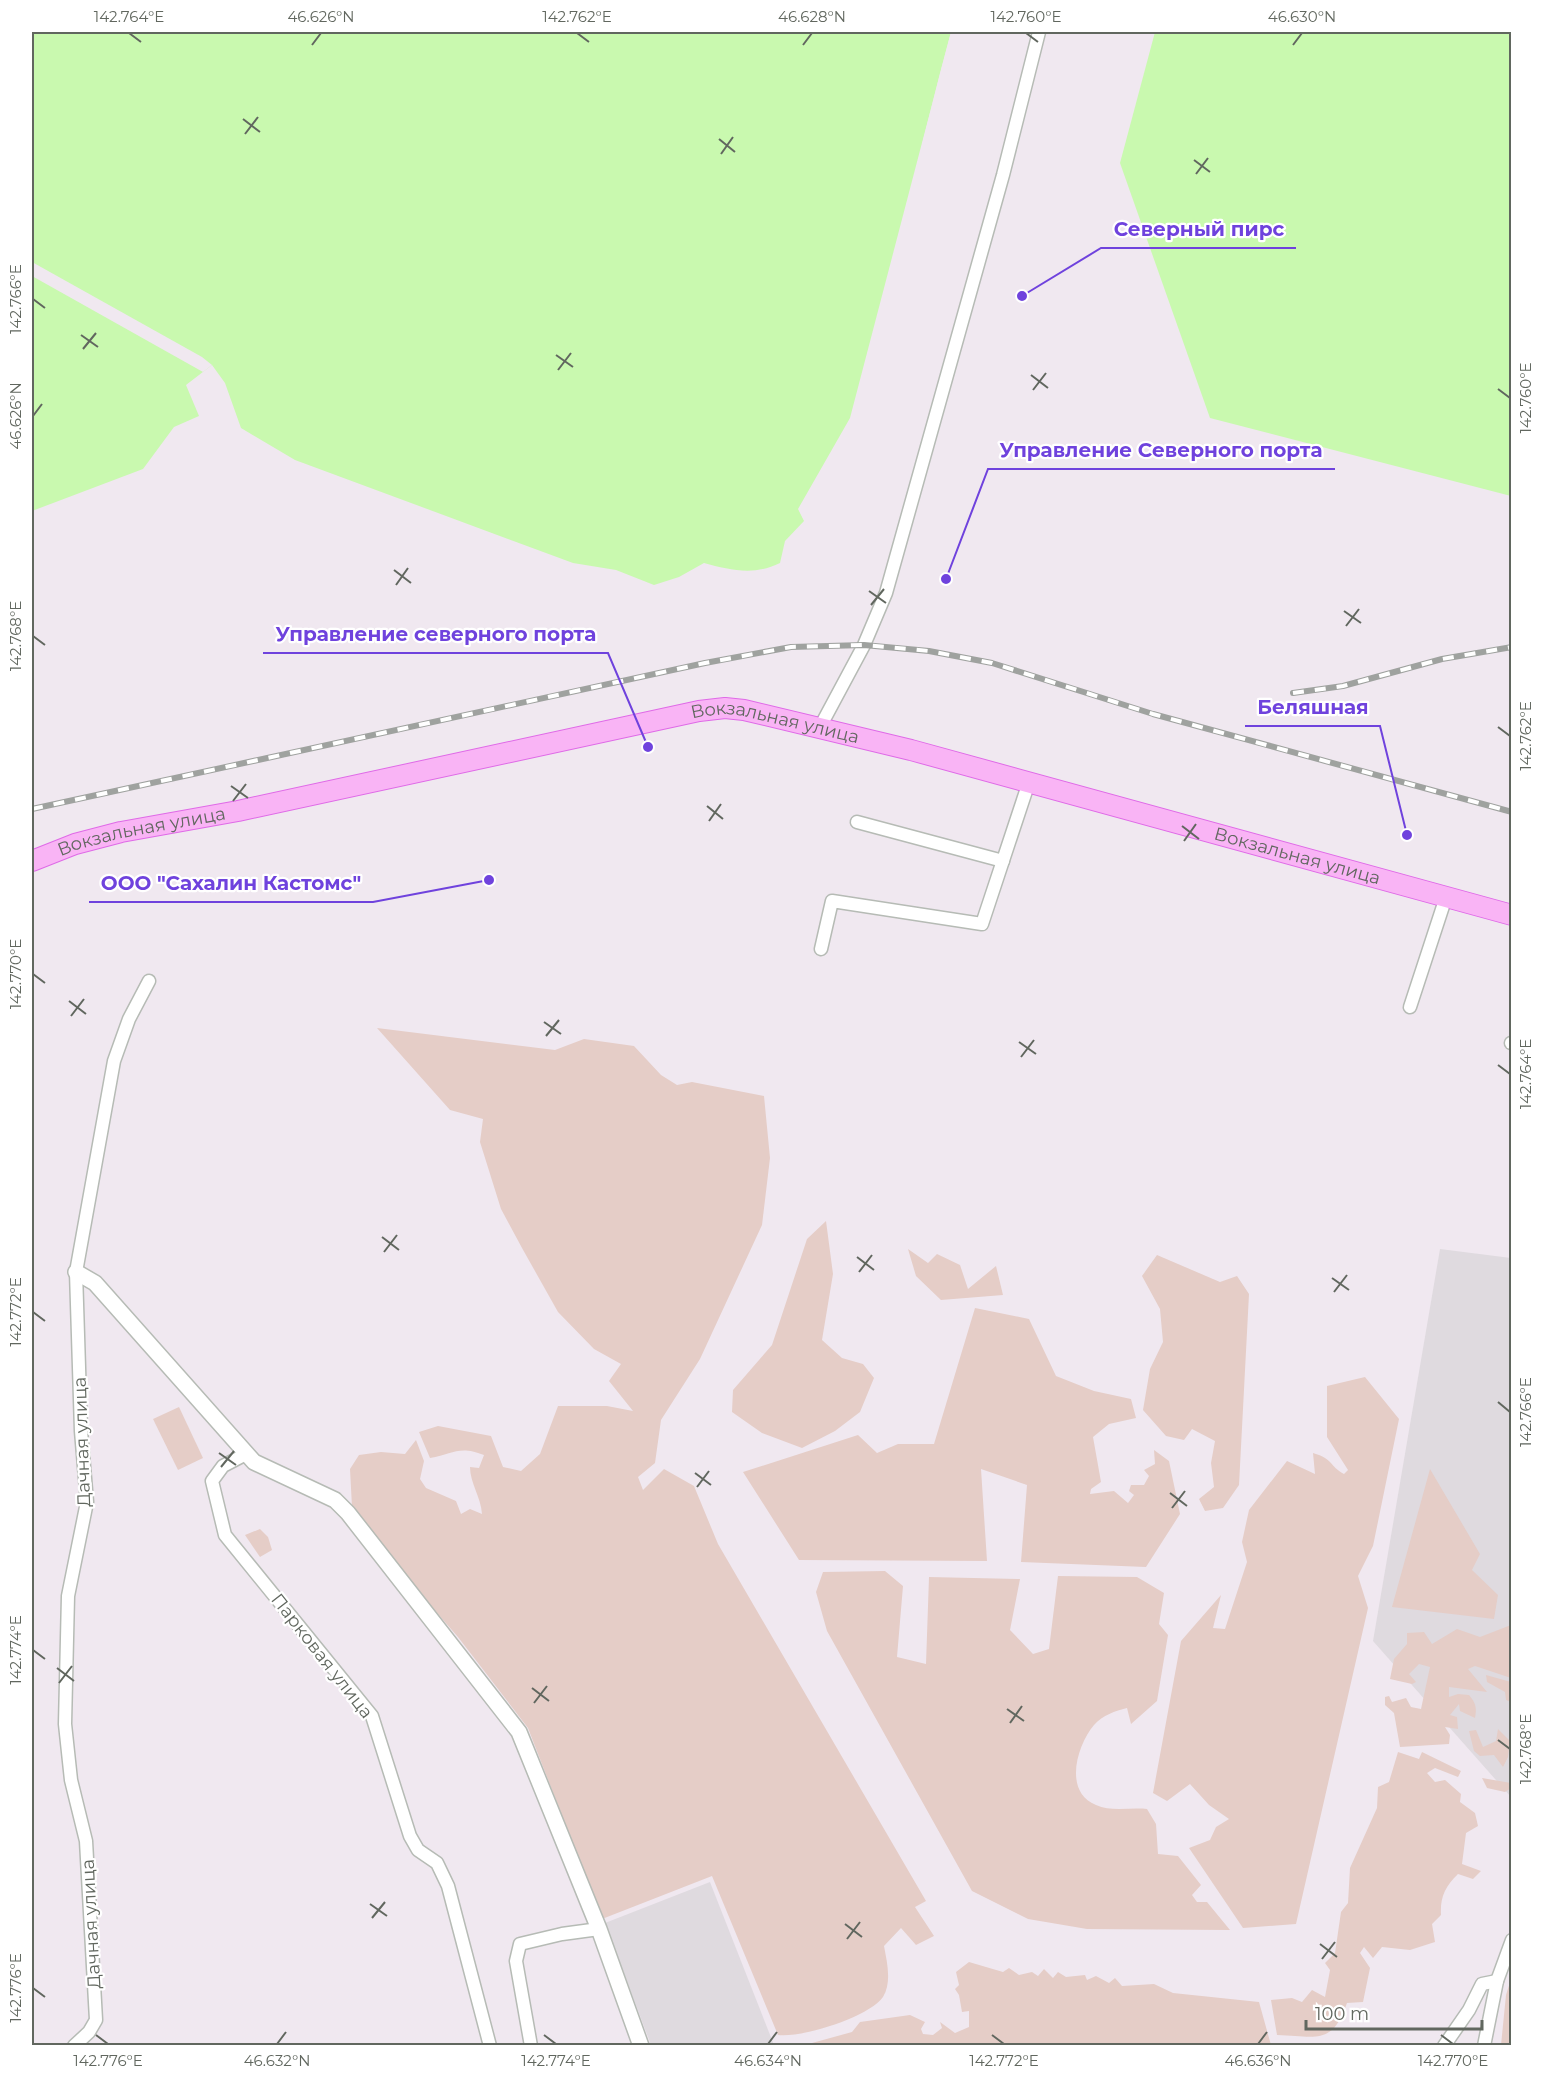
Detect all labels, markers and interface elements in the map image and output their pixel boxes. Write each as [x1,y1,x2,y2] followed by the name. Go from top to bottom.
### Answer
[94,7,164,26] text: 142.764°E
[287,7,355,26] text: 46.626°N
[542,7,612,26] text: 142.762°E
[778,7,846,26] text: 46.628°N
[991,7,1061,26] text: 142.760°E
[1268,7,1336,26] text: 46.630°N
[1101,210,1296,248] callout: Северный пирс
[1114,217,1285,241] text: Северный пирс
[6,264,25,334] text: 142.766°E
[1516,363,1535,433] text: 142.760°E
[6,382,25,450] text: 46.626°N
[988,431,1335,469] callout: Управление Северного порта
[999,438,1323,462] text: Управление Северного порта
[6,601,25,671] text: 142.768°E
[263,615,608,653] callout: Управление северного порта
[276,622,596,646] text: Управление северного порта
[1245,688,1380,726] callout: Беляшная
[1257,695,1369,719] text: Беляшная
[689,697,861,748] street label: Вокзальная улица
[1516,701,1535,771] text: 142.762°E
[54,802,227,861] street label: Вокзальная улица
[1212,823,1383,889] street label: Вокзальная улица
[89,864,373,902] callout: ООО "Сахалин Кастомс"
[101,871,361,895] text: ООО "Сахалин Кастомс"
[6,939,25,1009] text: 142.770°E
[1516,1039,1535,1109] text: 142.764°E
[6,1277,25,1347] text: 142.772°E
[69,1377,95,1507] street label: Дачная улица
[1516,1377,1535,1447] text: 142.766°E
[266,1589,378,1723] street label: Парковая улица
[6,1615,25,1685] text: 142.774°E
[1516,1714,1535,1784] text: 142.768°E
[77,1858,105,1990] street label: Дачная улица
[6,1953,25,2023] text: 142.776°E
[1306,1993,1482,2031] scale bar
[1315,2003,1369,2025] text: 100 m
[73,2051,143,2070] text: 142.776°E
[244,2051,310,2070] text: 46.632°N
[521,2051,591,2070] text: 142.774°E
[734,2051,802,2070] text: 46.634°N
[969,2051,1039,2070] text: 142.772°E
[1224,2051,1292,2070] text: 46.636°N
[1418,2051,1488,2070] text: 142.770°E

